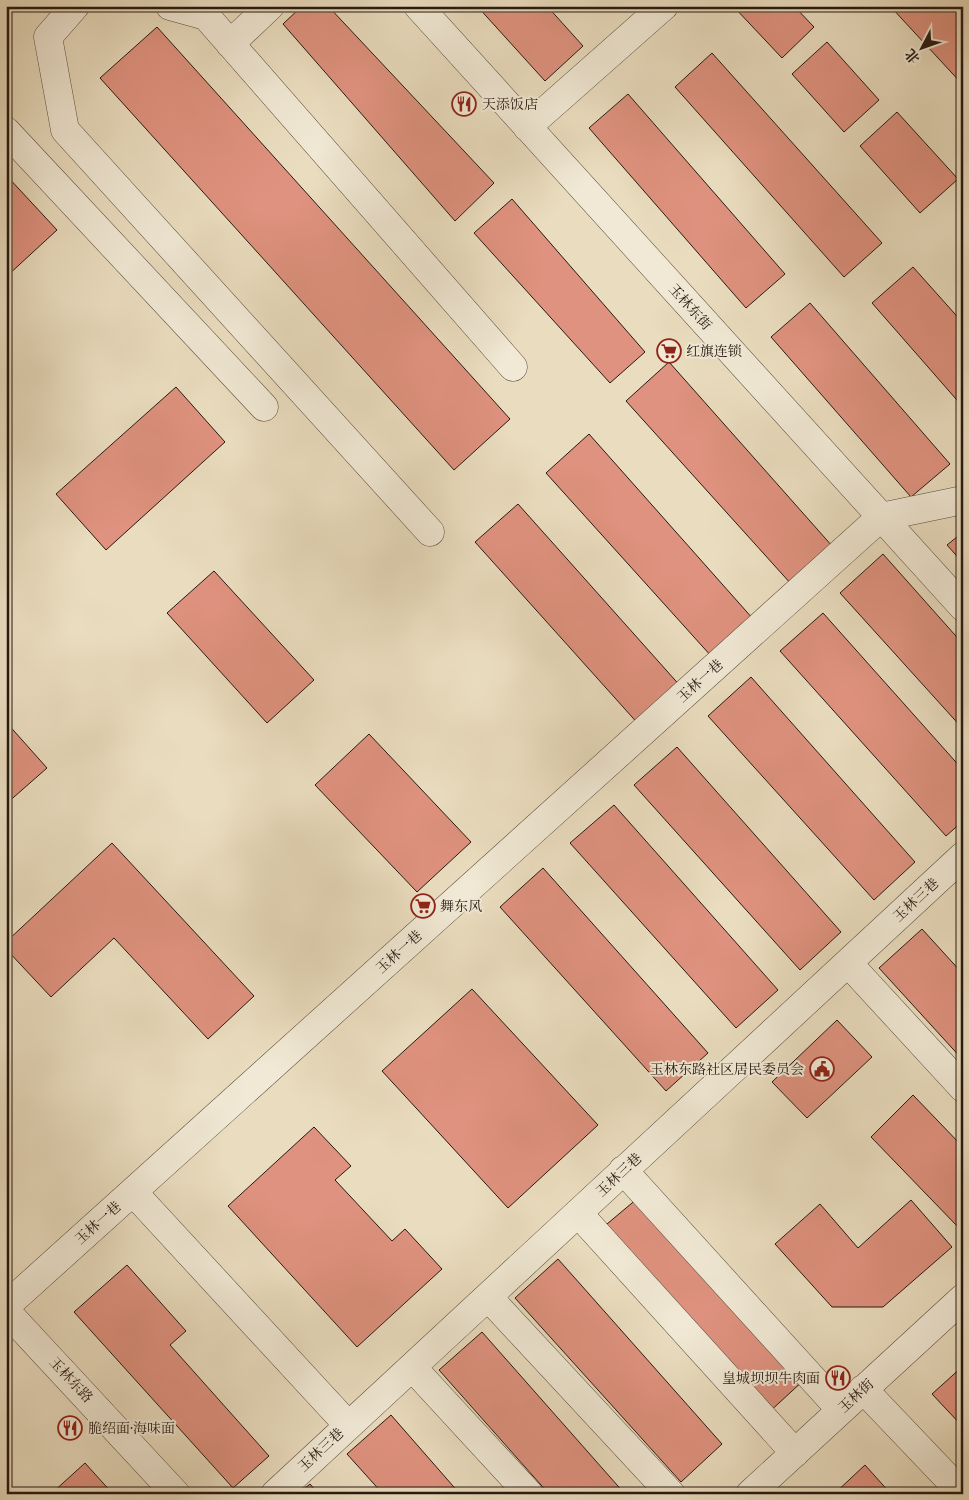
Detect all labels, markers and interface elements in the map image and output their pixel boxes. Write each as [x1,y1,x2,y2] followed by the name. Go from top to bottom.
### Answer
[896,22,946,72] north arrow
[902,45,924,67] text: 北
[451,91,477,117] restaurant icon: 天添饭店
[482,96,538,113] place label: 天添饭店
[665,281,715,333] street label: 玉林东街
[656,338,682,364] supermarket icon: 红旗连锁
[686,343,742,360] place label: 红旗连锁
[674,656,726,706] street label: 玉林一巷
[890,875,942,925] street label: 玉林三巷
[410,893,436,919] supermarket icon: 舞东风
[440,898,482,915] place label: 舞东风
[373,927,425,977] street label: 玉林一巷
[809,1056,835,1082] public building icon: 玉林东路社区居民委员会
[650,1061,804,1078] place label: 玉林东路社区居民委员会
[593,1150,645,1200] street label: 玉林三巷
[72,1198,124,1248] street label: 玉林一巷
[46,1354,96,1406] street label: 玉林东路
[825,1365,851,1391] restaurant icon: 皇城坝坝牛肉面
[722,1370,820,1387] place label: 皇城坝坝牛肉面
[835,1375,877,1417] street label: 玉林街
[57,1415,83,1441] restaurant icon: 脆绍面·海味面
[88,1420,175,1437] place label: 脆绍面·海味面
[295,1425,347,1475] street label: 玉林三巷

